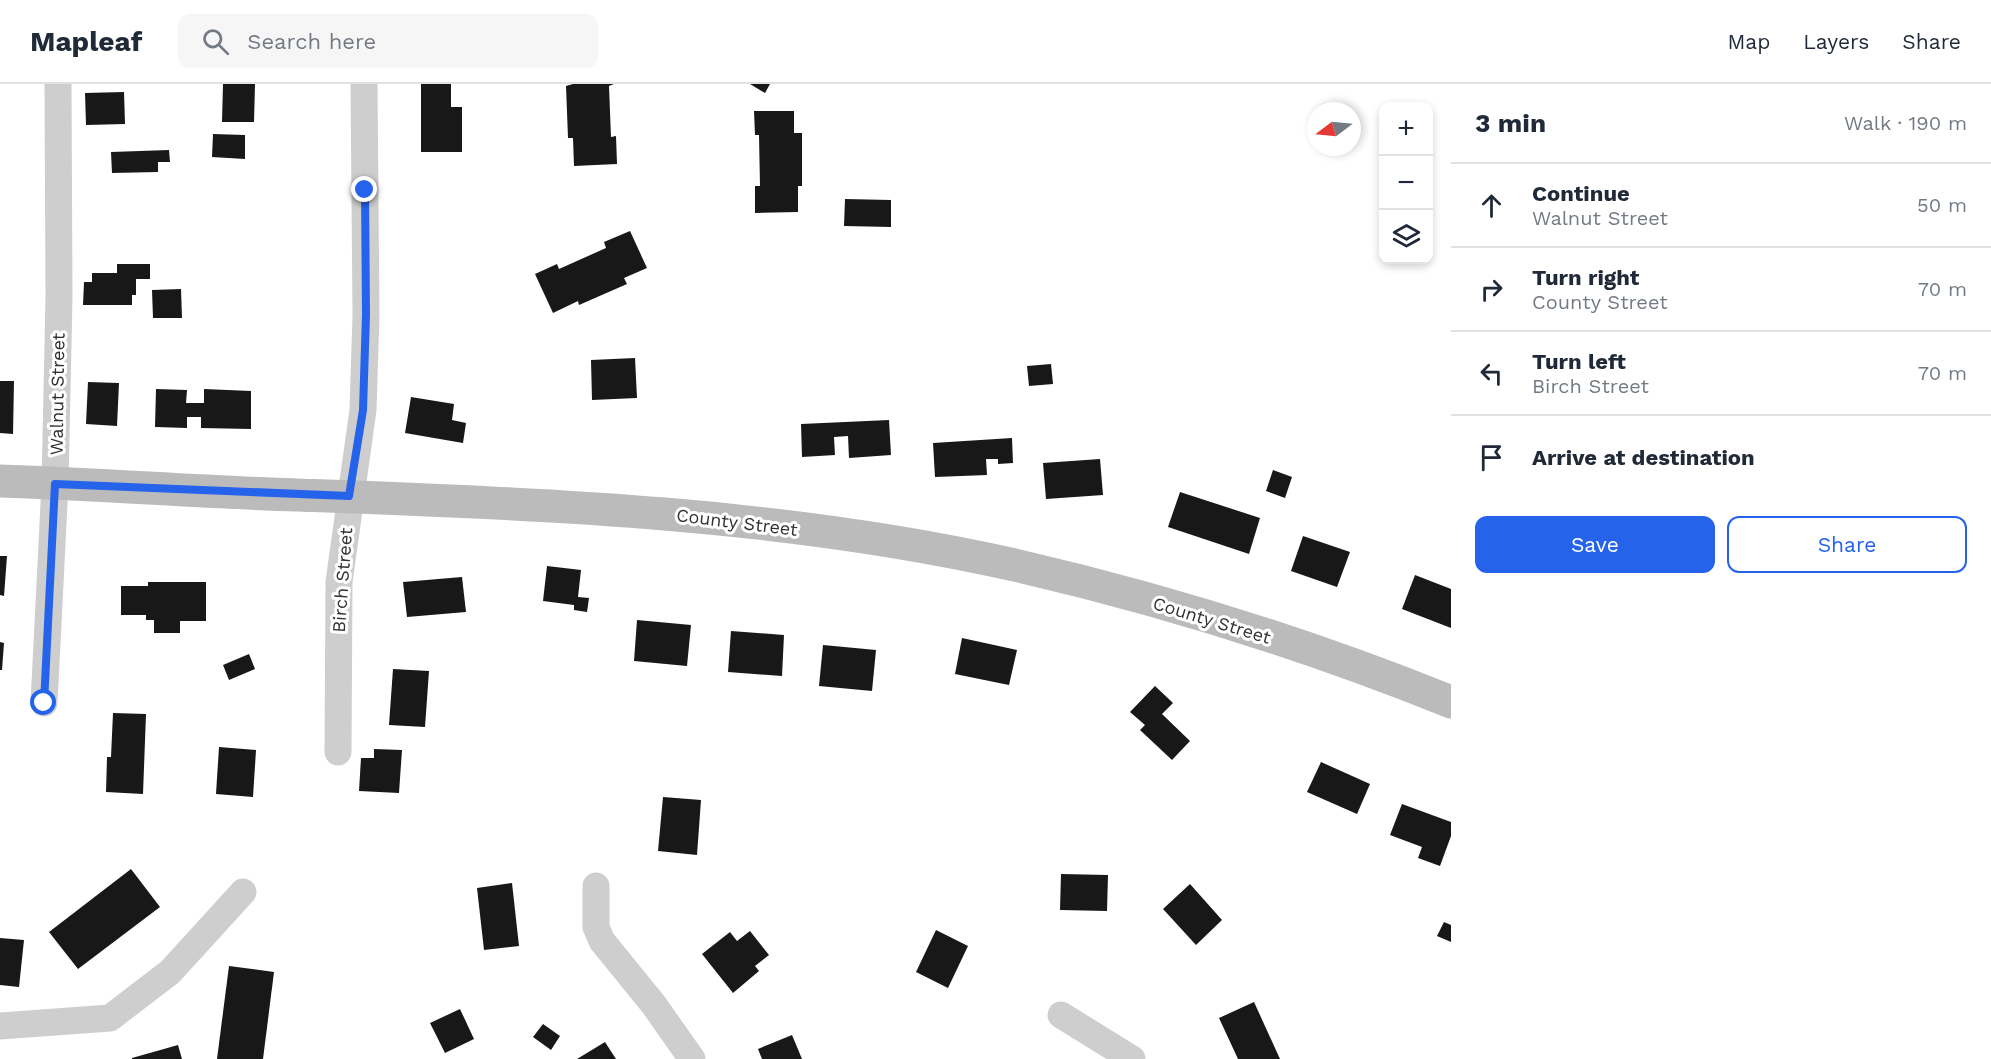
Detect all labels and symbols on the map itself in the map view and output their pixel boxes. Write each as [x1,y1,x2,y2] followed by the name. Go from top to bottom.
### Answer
[1307,102,1361,156] north arrow
[351,176,377,202] route end
[45,332,69,455] street label: Walnut Street
[675,504,799,540] street label: County Street
[328,526,356,633] street label: Birch Street
[1151,592,1274,648] street label: County Street
[30,689,56,715] route start

